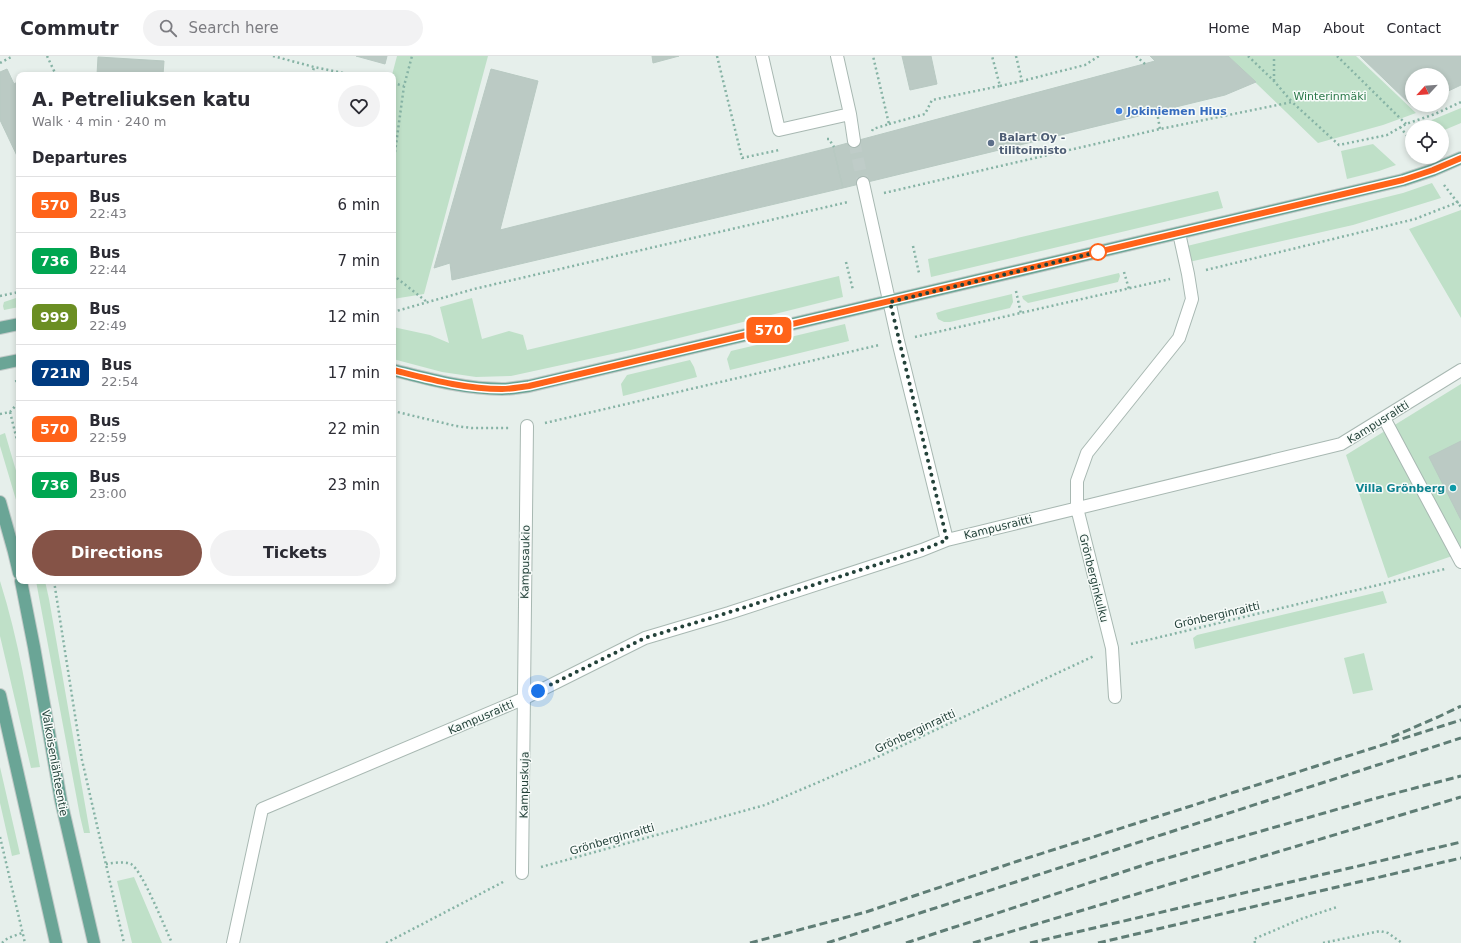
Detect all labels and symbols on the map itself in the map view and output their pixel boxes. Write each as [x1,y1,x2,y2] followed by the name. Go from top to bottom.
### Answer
[1405,68,1449,112] north arrow
[1293,90,1367,103] park label: Winterinmäki
[1126,105,1227,118] place label: Jokiniemen Hius
[1114,106,1124,116] marker: Jokiniemen Hius
[999,131,1067,157] place label: Balart Oy - tilitoimisto
[986,138,996,148] marker: Balart Oy - tilitoimisto
[1089,243,1107,261] unlabelled marker
[746,317,792,343] line badge: 570
[1345,398,1411,447] street label: Kampusraitti
[1356,482,1445,495] place label: Villa Grönberg
[1448,483,1458,493] marker: Villa Grönberg
[963,513,1034,542] street label: Kampusraitti
[518,525,533,599] street label: Kampusaukio
[1076,533,1111,624] street label: Grönberginkulku
[1173,599,1261,632] street label: Grönberginraitti
[528,681,548,701] your location
[446,698,516,737] street label: Kampusraitti
[873,707,958,756] street label: Grönberginraitti
[39,709,70,817] street label: Valkoisenlähteentie
[517,751,532,819] street label: Kampuskuja
[568,821,656,858] street label: Grönberginraitti

